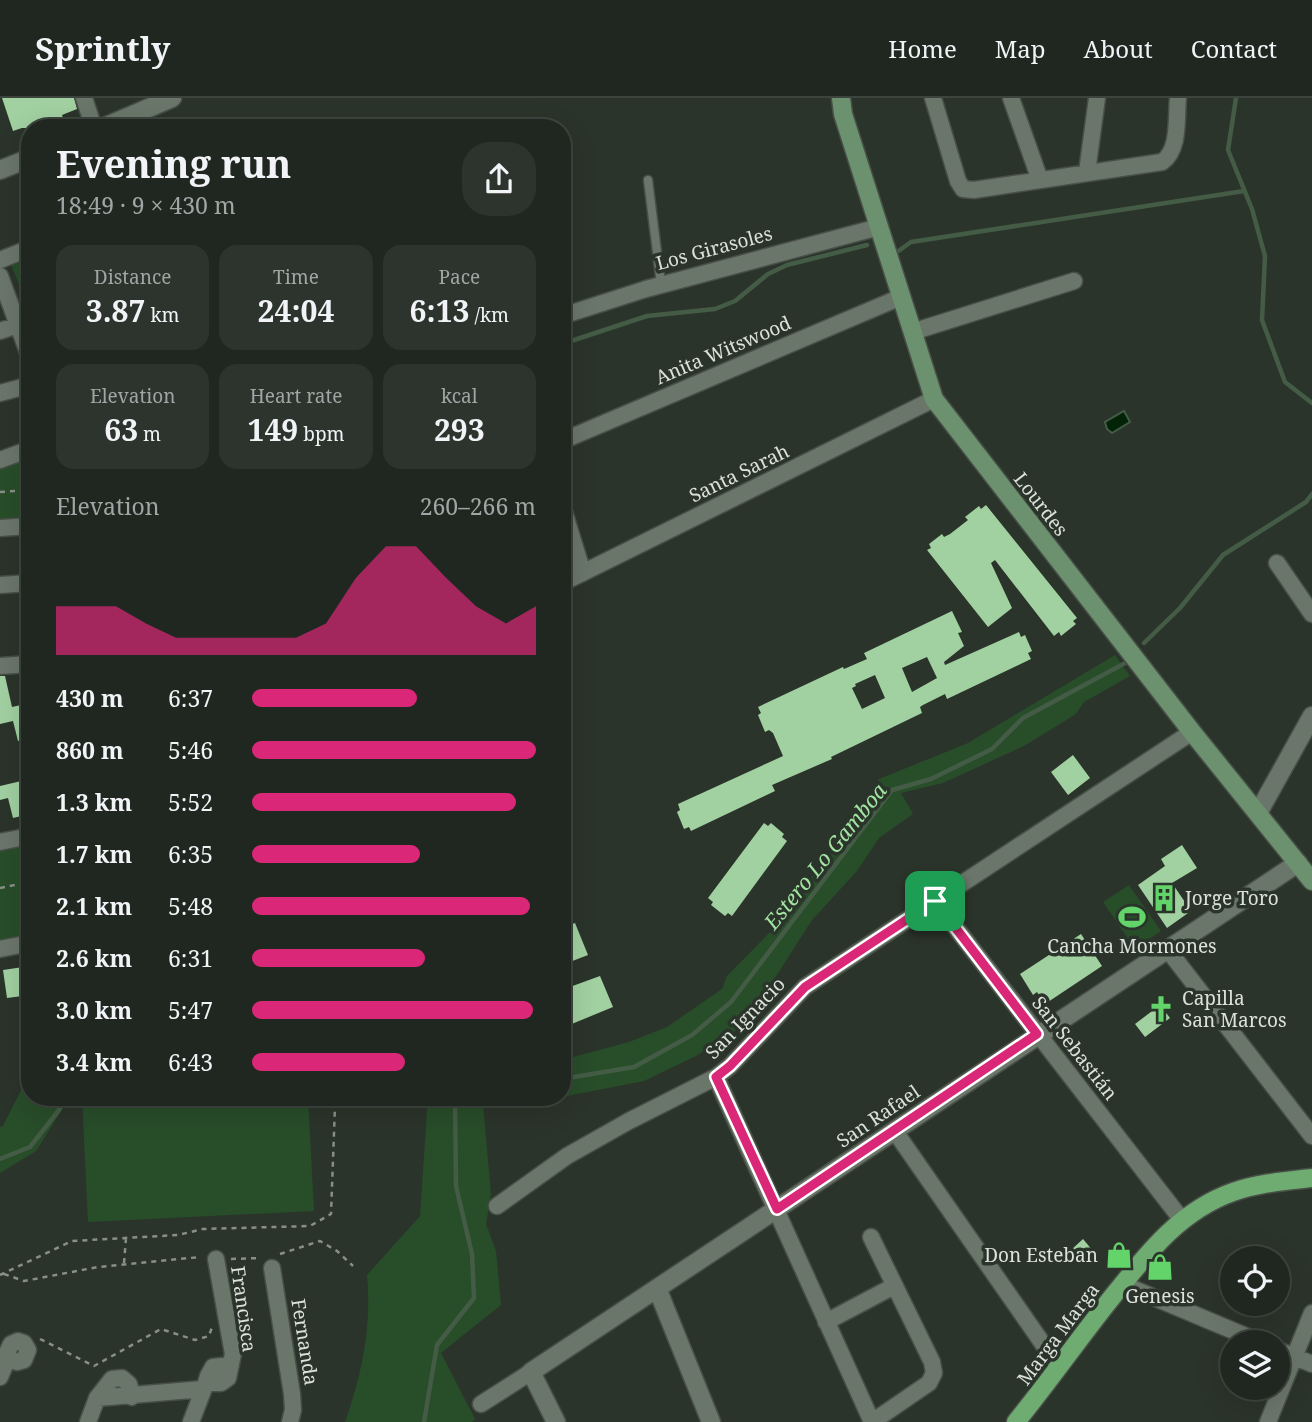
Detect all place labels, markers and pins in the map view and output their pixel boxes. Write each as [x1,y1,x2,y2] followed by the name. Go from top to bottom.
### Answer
[905,871,965,931] pin
[1149,883,1179,913] building icon: Jorge Toro
[1184,885,1279,911] place label: Jorge Toro
[1117,902,1147,932] sports icon: Cancha Mormones
[1047,933,1217,959] place label: Cancha Mormones
[1182,985,1287,1033] place label: Capilla San Marcos
[1146,994,1176,1024] church icon: Capilla San Marcos
[1104,1240,1134,1270] shop icon: Don Esteban
[984,1242,1098,1268] place label: Don Esteban
[1145,1252,1175,1282] shop icon: Genesis
[1125,1283,1195,1309] place label: Genesis

